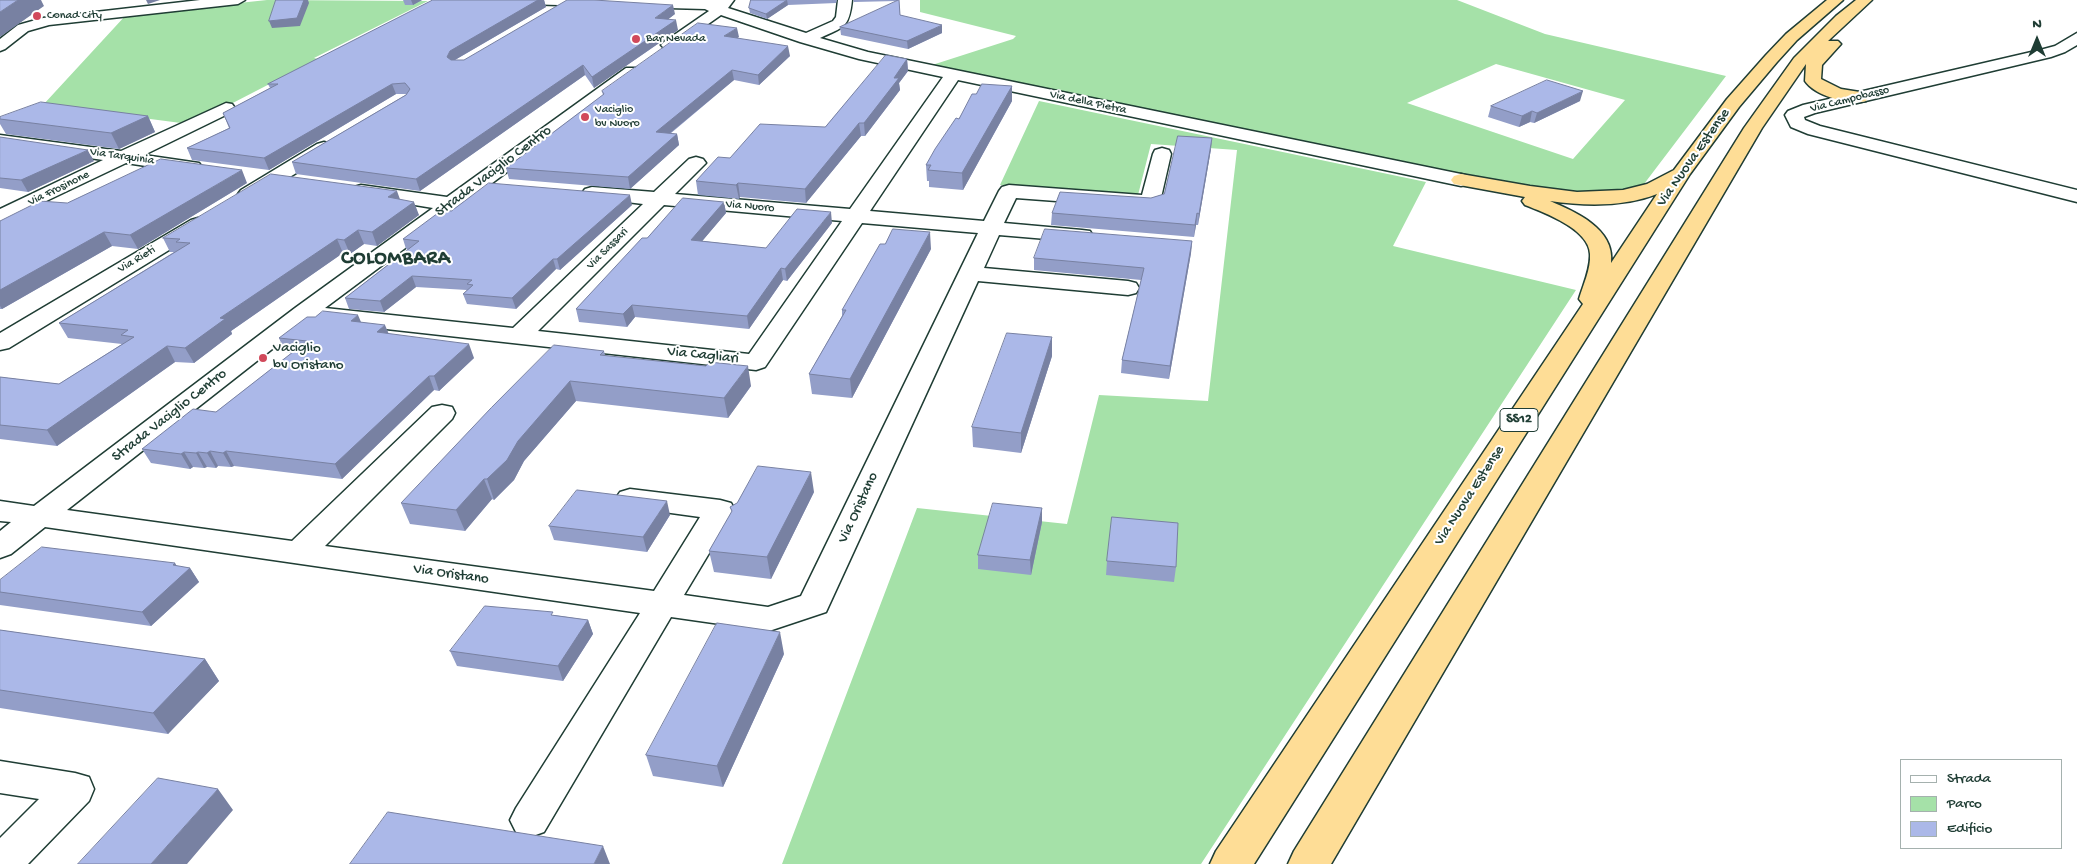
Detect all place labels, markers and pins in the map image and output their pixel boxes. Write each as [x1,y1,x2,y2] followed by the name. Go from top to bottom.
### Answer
[47,9,102,23] place label: Conad City
[31,10,43,22] marker: Conad City
[646,32,706,46] place label: Bar Nevada
[630,33,642,45] marker: Bar Nevada
[595,103,640,131] place label: Vaciglio bv Nuoro
[579,111,591,123] marker: Vaciglio bv Nuoro
[273,340,344,375] place label: Vaciglio bv Oristano
[257,352,269,364] marker: Vaciglio bv Oristano

